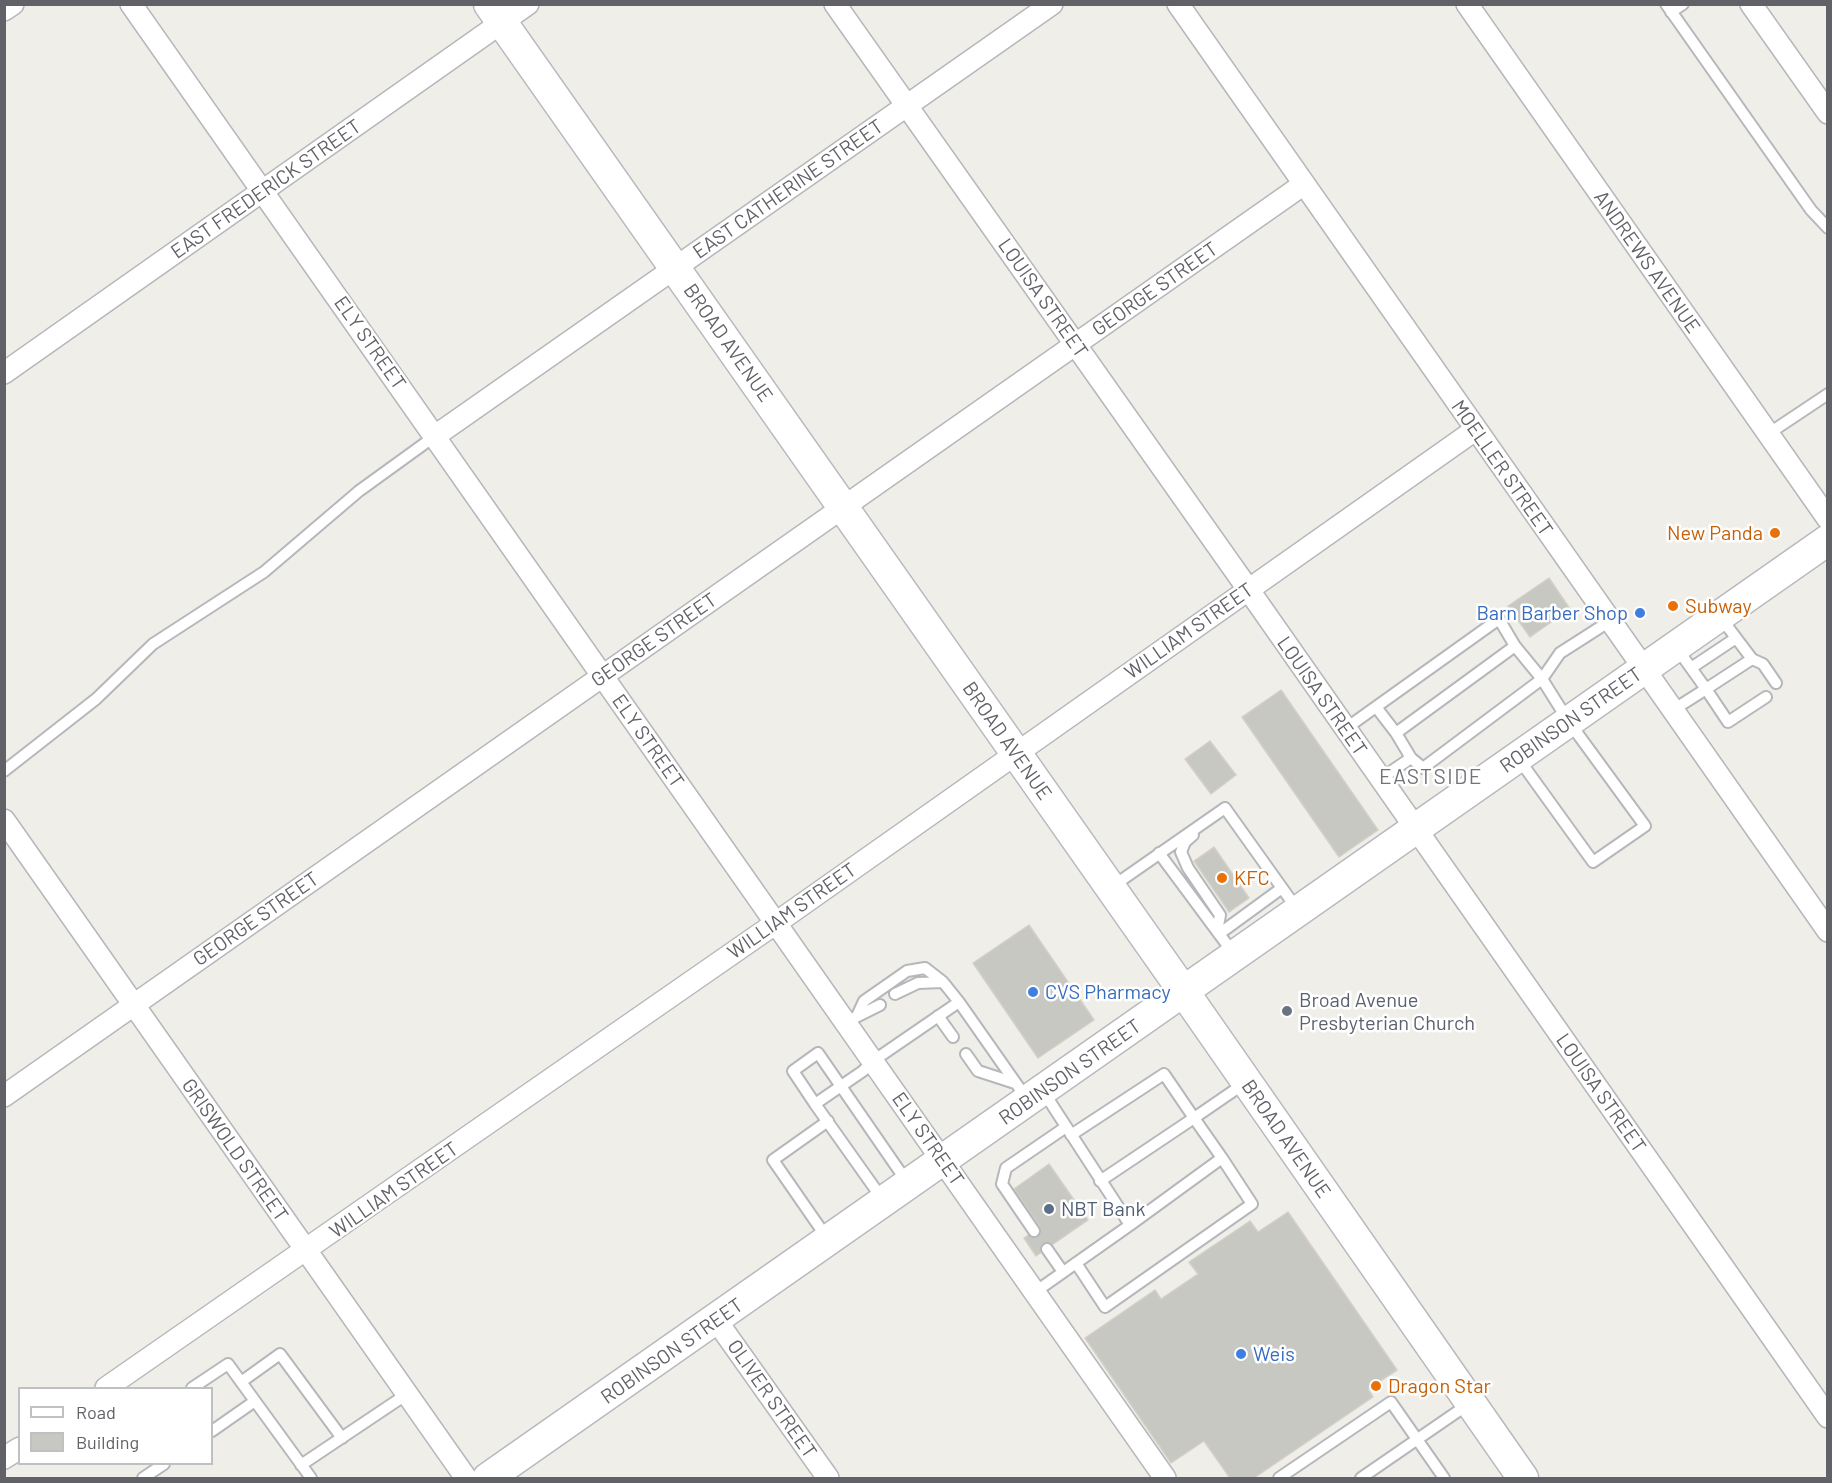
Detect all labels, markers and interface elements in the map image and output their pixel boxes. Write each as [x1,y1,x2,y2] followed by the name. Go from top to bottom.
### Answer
[166,114,366,264] street label: EAST FREDERICK STREET
[688,114,888,264] street label: EAST CATHERINE STREET
[1589,186,1705,338] street label: ANDREWS AVENUE
[993,234,1093,362] street label: LOUISA STREET
[1088,237,1222,341] street label: GEORGE STREET
[678,279,778,407] street label: BROAD AVENUE
[329,292,411,394] street label: ELY STREET
[1446,395,1558,541] street label: MOELLER STREET
[1667,521,1763,545] place label: New Panda
[1768,526,1782,540] marker: New Panda
[1120,578,1258,684] street label: WILLIAM STREET
[587,588,721,692] street label: GEORGE STREET
[1685,594,1752,618] place label: Subway
[1666,599,1680,613] marker: Subway
[1476,601,1628,625] place label: Barn Barber Shop
[1633,606,1647,620] marker: Barn Barber Shop
[1272,632,1372,760] street label: LOUISA STREET
[1495,662,1647,778] street label: ROBINSON STREET
[957,677,1057,805] street label: BROAD AVENUE
[607,690,689,792] street label: ELY STREET
[1379,764,1483,790] district label: EASTSIDE
[723,858,861,964] street label: WILLIAM STREET
[1234,866,1270,890] place label: KFC
[189,867,323,971] street label: GEORGE STREET
[1215,871,1229,885] marker: KFC
[1045,980,1171,1004] place label: CVS Pharmacy
[1026,985,1040,999] marker: CVS Pharmacy
[1299,988,1475,1035] place label: Broad Avenue Presbyterian Church
[1280,1004,1294,1018] marker: Broad Avenue Presbyterian Church
[994,1014,1146,1130] street label: ROBINSON STREET
[1551,1029,1651,1157] street label: LOUISA STREET
[177,1074,293,1226] street label: GRISWOLD STREET
[1236,1075,1336,1203] street label: BROAD AVENUE
[887,1088,969,1190] street label: ELY STREET
[325,1137,463,1243] street label: WILLIAM STREET
[1061,1197,1145,1221] place label: NBT Bank
[1042,1202,1056,1216] marker: NBT Bank
[596,1293,748,1409] street label: ROBINSON STREET
[722,1335,822,1463] street label: OLIVER STREET
[1253,1342,1295,1366] place label: Weis
[1234,1347,1248,1361] marker: Weis
[1388,1374,1491,1398] place label: Dragon Star
[1369,1379,1383,1393] marker: Dragon Star
[18,1387,213,1465] legend
[76,1401,116,1423] text: Road
[76,1431,139,1453] text: Building

